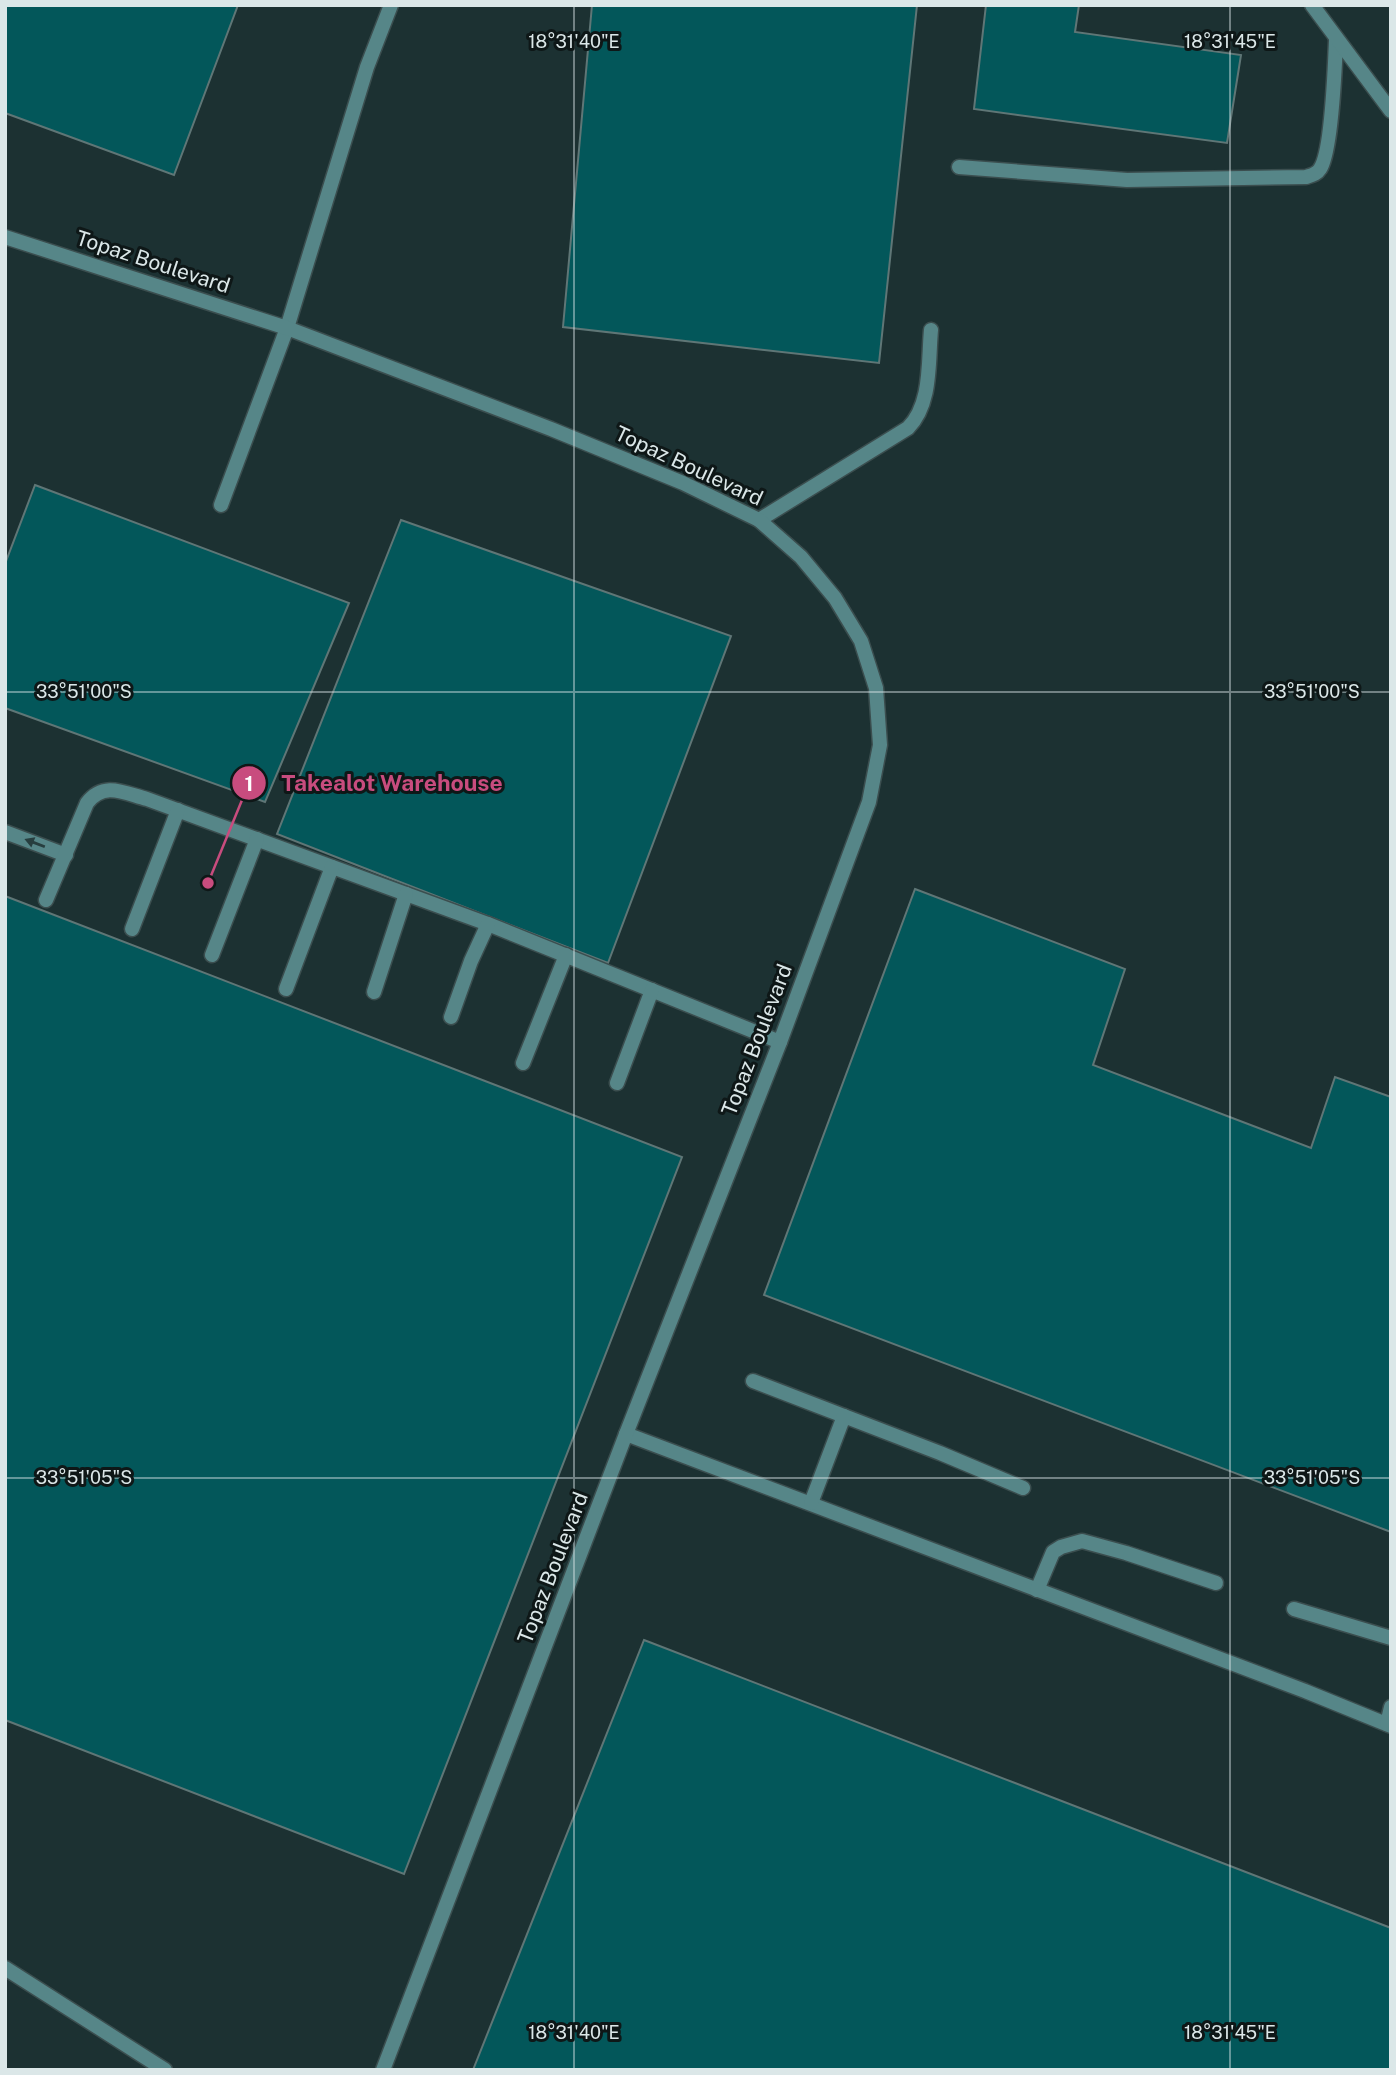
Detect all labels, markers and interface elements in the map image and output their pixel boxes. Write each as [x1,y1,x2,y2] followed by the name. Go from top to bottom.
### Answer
[528,31,620,52] text: 18°31'40"E
[1184,31,1276,52] text: 18°31'45"E
[73,225,233,298] street label: Topaz Boulevard
[611,420,767,511] street label: Topaz Boulevard
[36,681,132,702] text: 33°51'00"S
[1264,681,1360,702] text: 33°51'00"S
[232,761,517,805] callout: Takealot Warehouse
[281,769,503,796] text: Takealot Warehouse
[245,771,254,796] text: 1
[25,838,46,849] one-way arrow
[716,960,797,1119] street label: Topaz Boulevard
[36,1467,132,1488] text: 33°51'05"S
[1264,1467,1360,1488] text: 33°51'05"S
[512,1488,593,1647] street label: Topaz Boulevard
[528,2022,620,2043] text: 18°31'40"E
[1184,2022,1276,2043] text: 18°31'45"E

